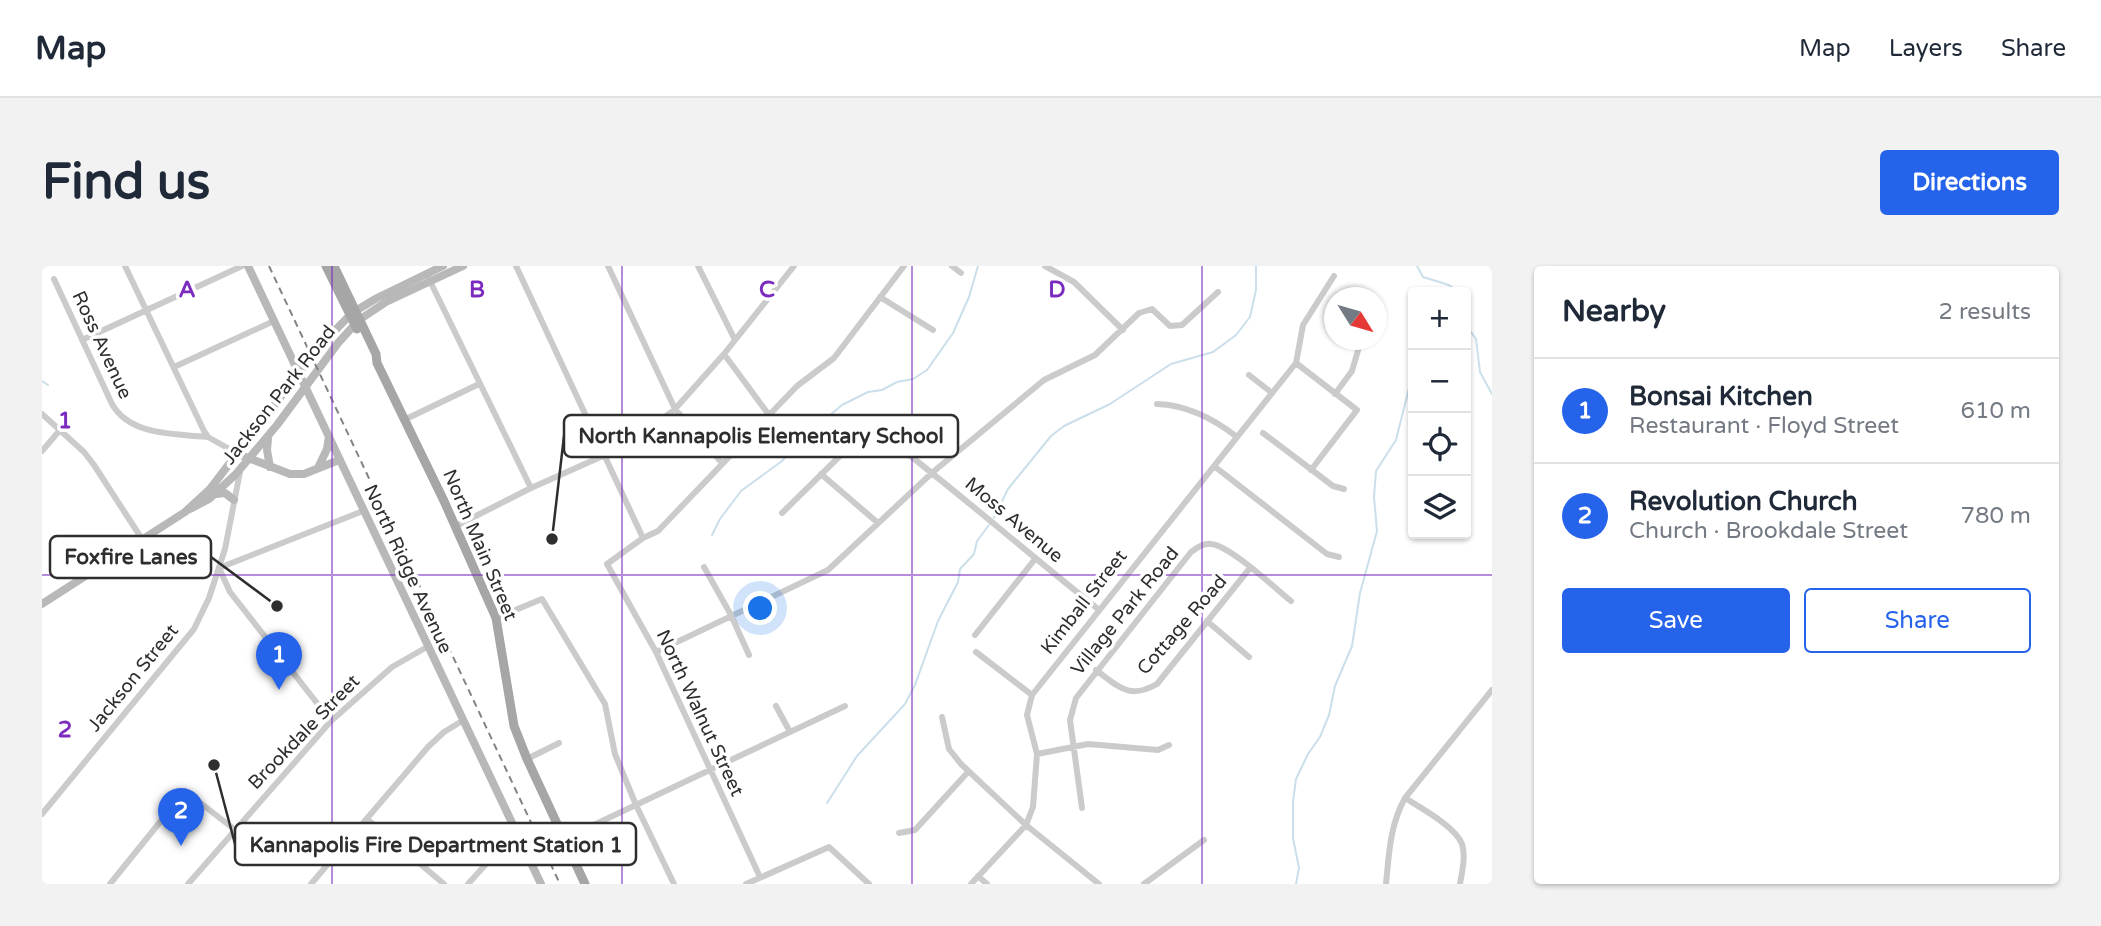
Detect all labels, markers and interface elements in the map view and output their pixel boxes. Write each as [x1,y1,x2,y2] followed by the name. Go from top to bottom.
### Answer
[35,29,106,68] text: Map
[1799,34,1851,63] text: Map
[1889,34,1963,63] text: Layers
[2001,34,2066,63] text: Share
[1880,150,2059,215] button: Directions
[42,153,210,212] text: Find us
[178,276,196,304] text: A
[469,276,485,304] text: B
[759,276,775,304] text: C
[1048,276,1066,304] text: D
[1324,287,1387,350] north arrow
[1408,287,1471,539] map controls
[1408,287,1471,350] button: +
[67,288,137,402] street label: Ross Avenue
[1562,293,1666,330] text: Nearby
[1938,298,2031,326] text: 2 results
[218,321,340,469] street label: Jackson Park Road
[1408,350,1471,413] button: −
[1629,381,1813,412] text: Bonsai Kitchen
[1578,397,1592,425] text: 1
[1961,397,2031,425] text: 610 m
[58,407,72,435] text: 1
[1629,412,1899,440] text: Restaurant · Floyd Street
[1408,413,1471,476] button: locate
[564,415,958,457] callout: North Kannapolis Elementary School
[578,424,944,449] text: North Kannapolis Elementary School
[438,466,522,624] street label: North Main Street
[961,473,1067,567] street label: Moss Avenue
[1408,476,1471,539] button: layers
[359,481,457,657] street label: North Ridge Avenue
[1629,486,1858,517] text: Revolution Church
[1578,502,1592,530] text: 2
[1961,502,2031,530] text: 780 m
[1629,517,1908,545] text: Church · Brookdale Street
[50,536,211,578] callout: Foxfire Lanes
[1066,542,1184,680] street label: Village Park Road
[64,545,198,570] text: Foxfire Lanes
[1036,545,1132,659] street label: Kimball Street
[1133,571,1231,679] street label: Cottage Road
[1562,588,1790,653] button: Save
[1804,588,2031,653] button: Share
[743,591,777,625] your location
[83,620,183,736] street label: Jackson Street
[652,626,748,800] street label: North Walnut Street
[256,632,302,690] pin: 1
[244,670,364,794] street label: Brookdale Street
[58,716,72,744] text: 2
[158,788,204,846] pin: 2
[235,823,636,865] callout: Kannapolis Fire Department Station 1
[249,833,623,858] text: Kannapolis Fire Department Station 1

